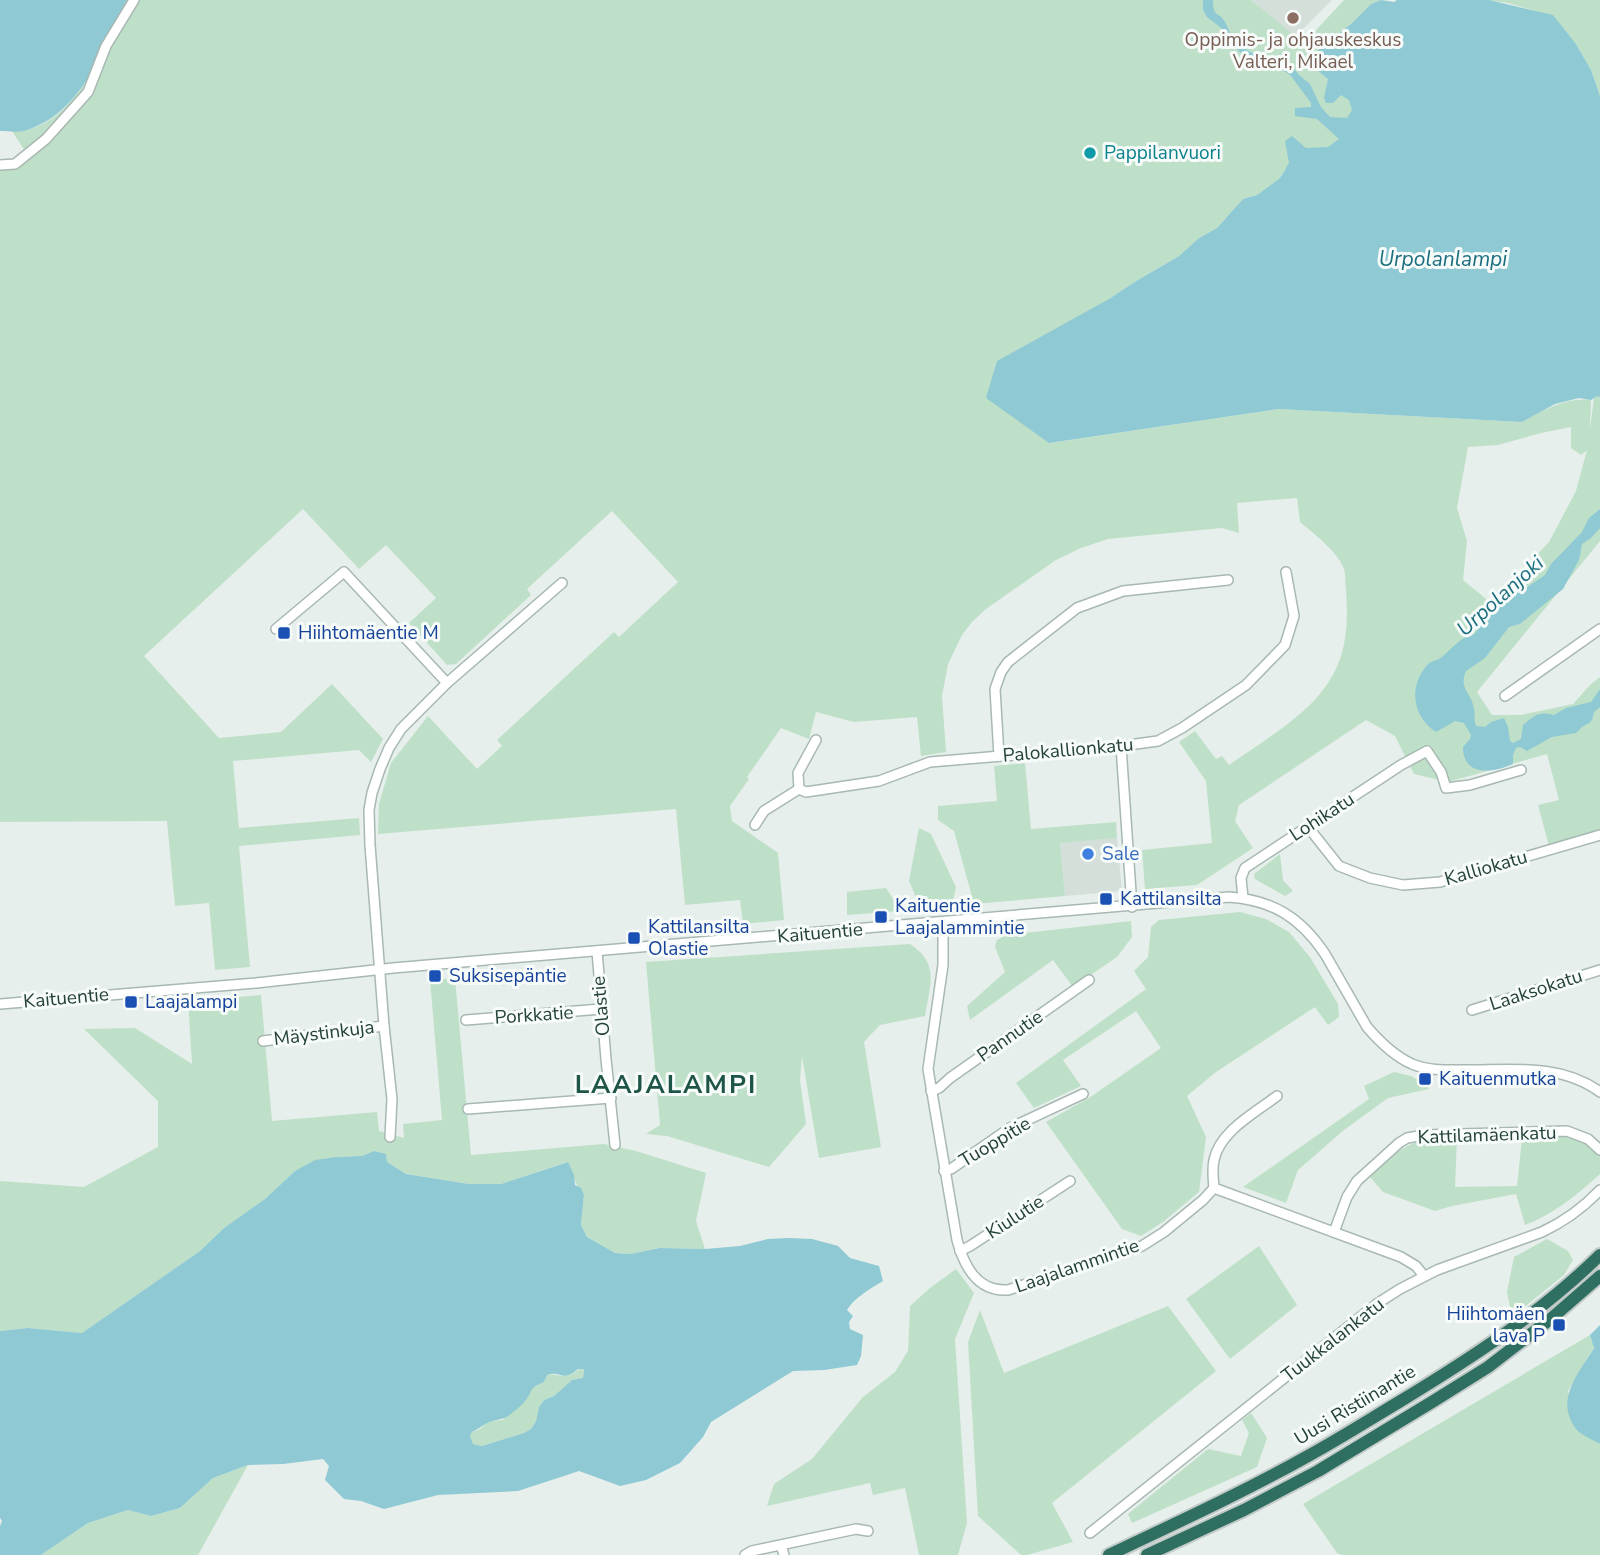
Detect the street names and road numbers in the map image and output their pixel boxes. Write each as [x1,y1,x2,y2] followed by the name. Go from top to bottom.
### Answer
[1002,731,1134,769] street label: Palokallionkatu
[1284,786,1360,848] street label: Lohikatu
[1442,844,1530,892] street label: Kalliokatu
[776,916,864,950] street label: Kaituentie
[1486,963,1586,1017] street label: Laaksokatu
[585,975,617,1037] street label: Olastie
[22,981,110,1015] street label: Kaituentie
[494,999,574,1031] street label: Porkkatie
[972,1004,1048,1068] street label: Pannutie
[272,1014,376,1052] street label: Mäystinkuja
[954,1111,1036,1173] street label: Tuoppitie
[1417,1120,1557,1150] street label: Kattilamäenkatu
[981,1189,1049,1245] street label: Kiulutie
[1011,1233,1143,1299] street label: Laajalammintie
[1276,1292,1390,1388] street label: Tuukkalankatu
[1289,1358,1421,1452] street label: Uusi Ristiinantie

